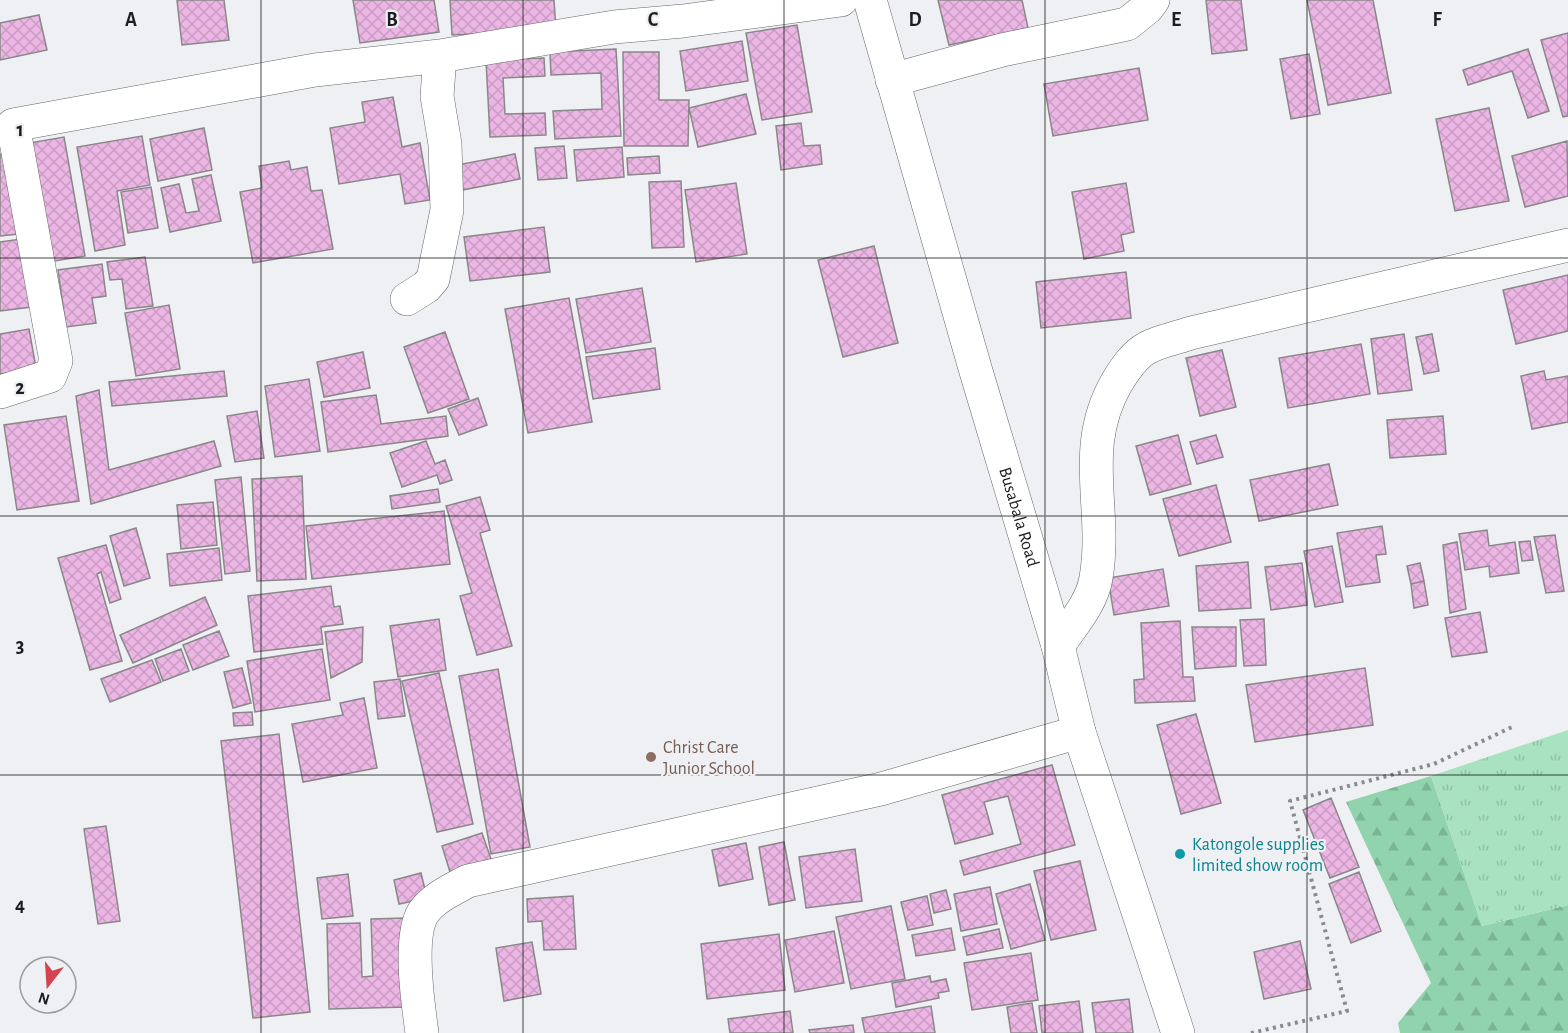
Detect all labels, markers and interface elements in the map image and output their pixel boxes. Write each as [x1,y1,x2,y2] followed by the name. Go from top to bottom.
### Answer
[125,10,137,30] text: A
[386,10,398,30] text: B
[648,10,659,30] text: C
[908,10,922,30] text: D
[1171,10,1181,30] text: E
[1432,10,1442,30] text: F
[16,120,24,140] text: 1
[15,378,25,398] text: 2
[995,465,1042,569] street label: Busabala Road
[16,636,24,656] text: 3
[663,739,755,778] place label: Christ Care Junior School
[644,750,658,764] marker: Christ Care Junior School
[1192,836,1325,875] place label: Katongole supplies limited show room
[1173,847,1187,861] marker: Katongole supplies limited show room
[15,895,25,915] text: 4
[18,955,78,1015] north arrow
[36,989,52,1008] text: N

